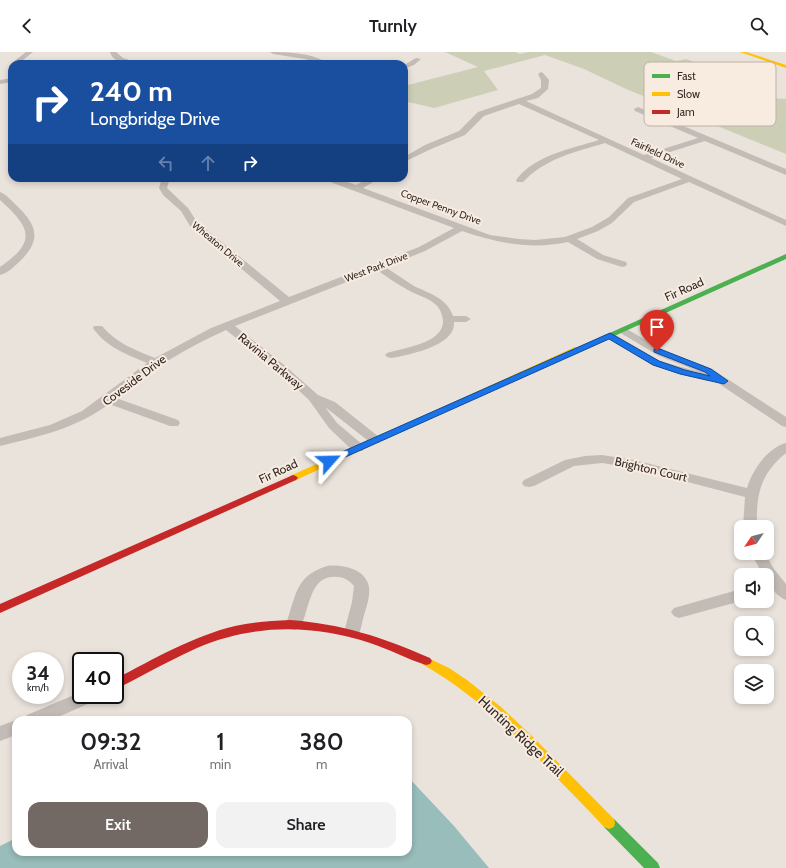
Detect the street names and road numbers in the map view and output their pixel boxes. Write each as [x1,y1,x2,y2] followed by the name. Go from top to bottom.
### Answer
[629,135,687,171] street label: Fairfield Drive
[399,186,483,228] street label: Copper Penny Drive
[189,219,247,269] street label: Wheaton Drive
[343,249,409,285] street label: West Park Drive
[662,274,706,304] street label: Fir Road
[235,329,307,393] street label: Ravinia Parkway
[99,351,169,409] street label: Coveside Drive
[613,453,689,485] street label: Brighton Court
[256,455,300,487] street label: Fir Road
[475,692,568,781] street label: Hunting Ridge Trail

